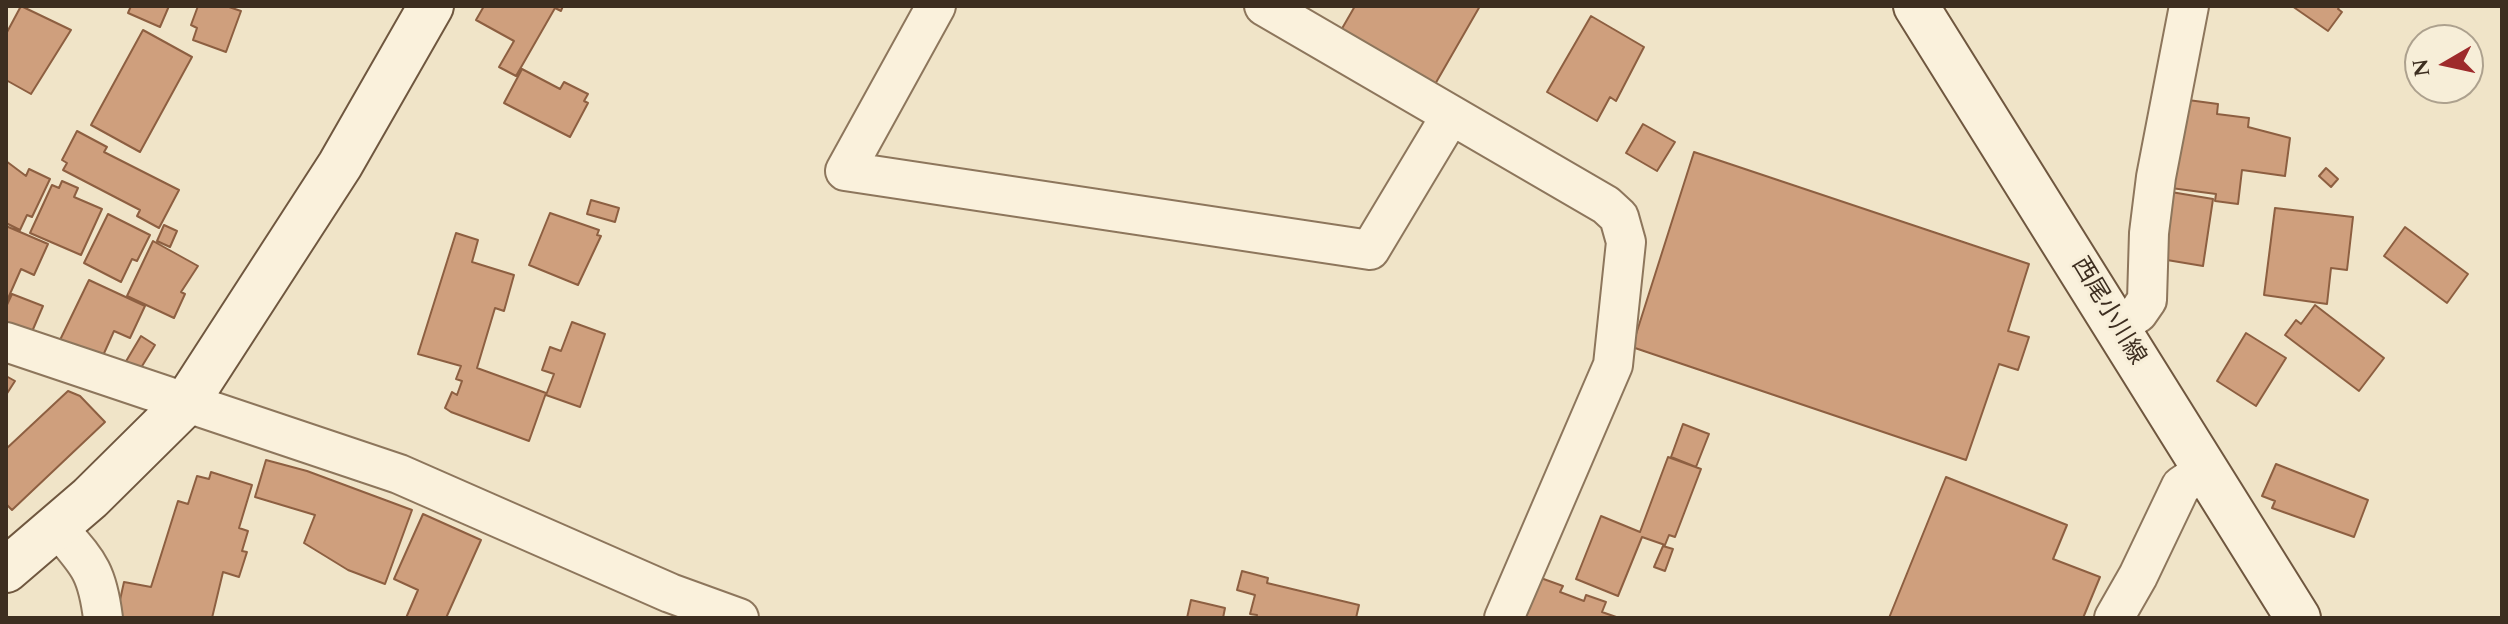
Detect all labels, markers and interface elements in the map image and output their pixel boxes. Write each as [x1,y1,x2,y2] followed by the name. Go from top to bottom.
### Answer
[2404,24,2484,104] north arrow
[2404,56,2439,79] text: N
[2064,253,2150,371] street label: 西尾小川線

